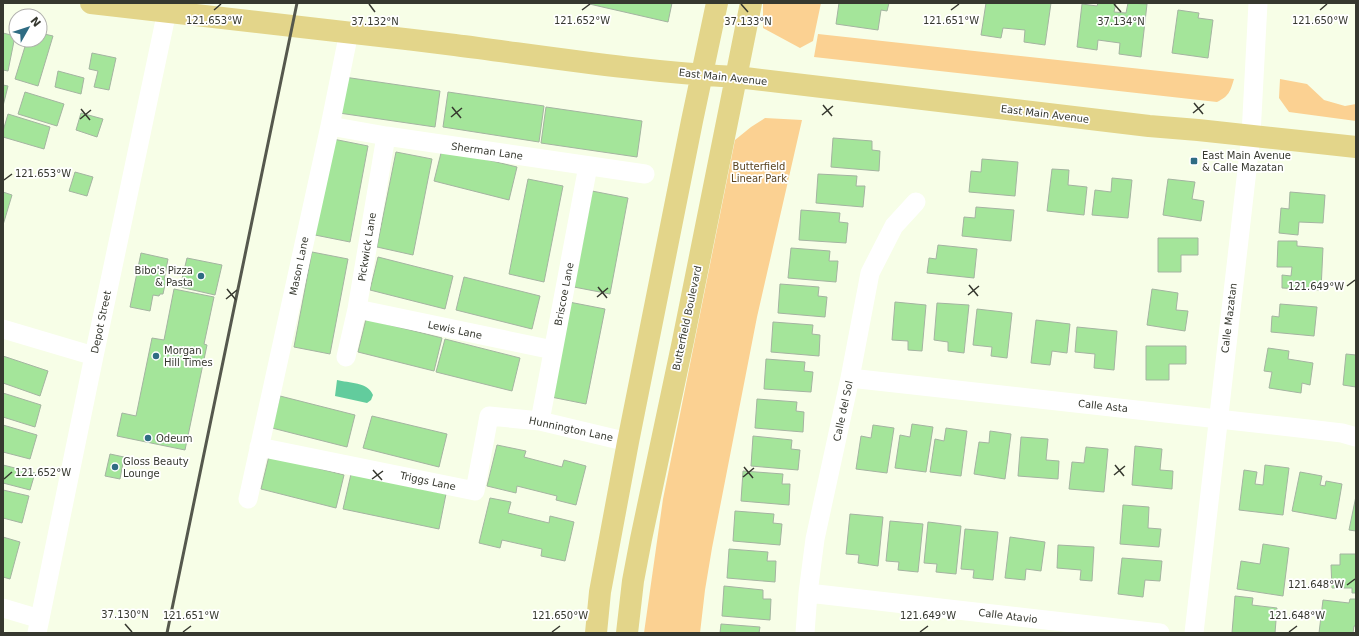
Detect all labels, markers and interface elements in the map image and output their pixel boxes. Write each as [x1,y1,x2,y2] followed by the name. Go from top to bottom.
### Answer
[8,8,48,48] north arrow
[27,14,43,30] text: N
[186,15,242,26] text: 121.653°W
[554,15,610,26] text: 121.652°W
[923,15,979,26] text: 121.651°W
[1292,15,1348,26] text: 121.650°W
[351,16,399,27] text: 37.132°N
[724,16,772,27] text: 37.133°N
[1097,16,1145,27] text: 37.134°N
[678,67,768,87] street label: East Main Avenue
[1000,103,1090,125] street label: East Main Avenue
[450,141,524,161] street label: Sherman Lane
[1202,150,1291,173] place label: East Main Avenue & Calle Mazatan
[1189,156,1199,166] marker: East Main Avenue & Calle Mazatan
[731,161,787,184] park label: Butterfield Linear Park
[15,168,71,179] text: 121.653°W
[356,212,378,282] street label: Pickwick Lane
[287,236,311,296] street label: Mason Lane
[552,261,576,327] street label: Briscoe Lane
[135,265,193,288] place label: Bibo's Pizza & Pasta
[671,265,703,371] street label: Butterfield Boulevard
[196,271,206,281] marker: Bibo's Pizza & Pasta
[1288,281,1344,292] text: 121.649°W
[1219,282,1239,354] street label: Calle Mazatan
[89,290,113,354] street label: Depot Street
[427,319,483,341] street label: Lewis Lane
[164,345,213,368] place label: Morgan Hill Times
[151,351,161,361] marker: Morgan Hill Times
[831,380,855,442] street label: Calle del Sol
[1078,398,1128,414] street label: Calle Asta
[528,415,614,443] street label: Hunnington Lane
[143,433,153,443] marker: Odeum
[156,433,192,444] place label: Odeum
[123,456,189,479] place label: Gloss Beauty Lounge
[110,462,120,472] marker: Gloss Beauty Lounge
[15,467,71,478] text: 121.652°W
[398,470,457,492] street label: Triggs Lane
[1288,579,1344,590] text: 121.648°W
[978,607,1038,625] street label: Calle Atavio
[101,609,149,620] text: 37.130°N
[163,610,219,621] text: 121.651°W
[532,610,588,621] text: 121.650°W
[900,610,956,621] text: 121.649°W
[1269,610,1325,621] text: 121.648°W

